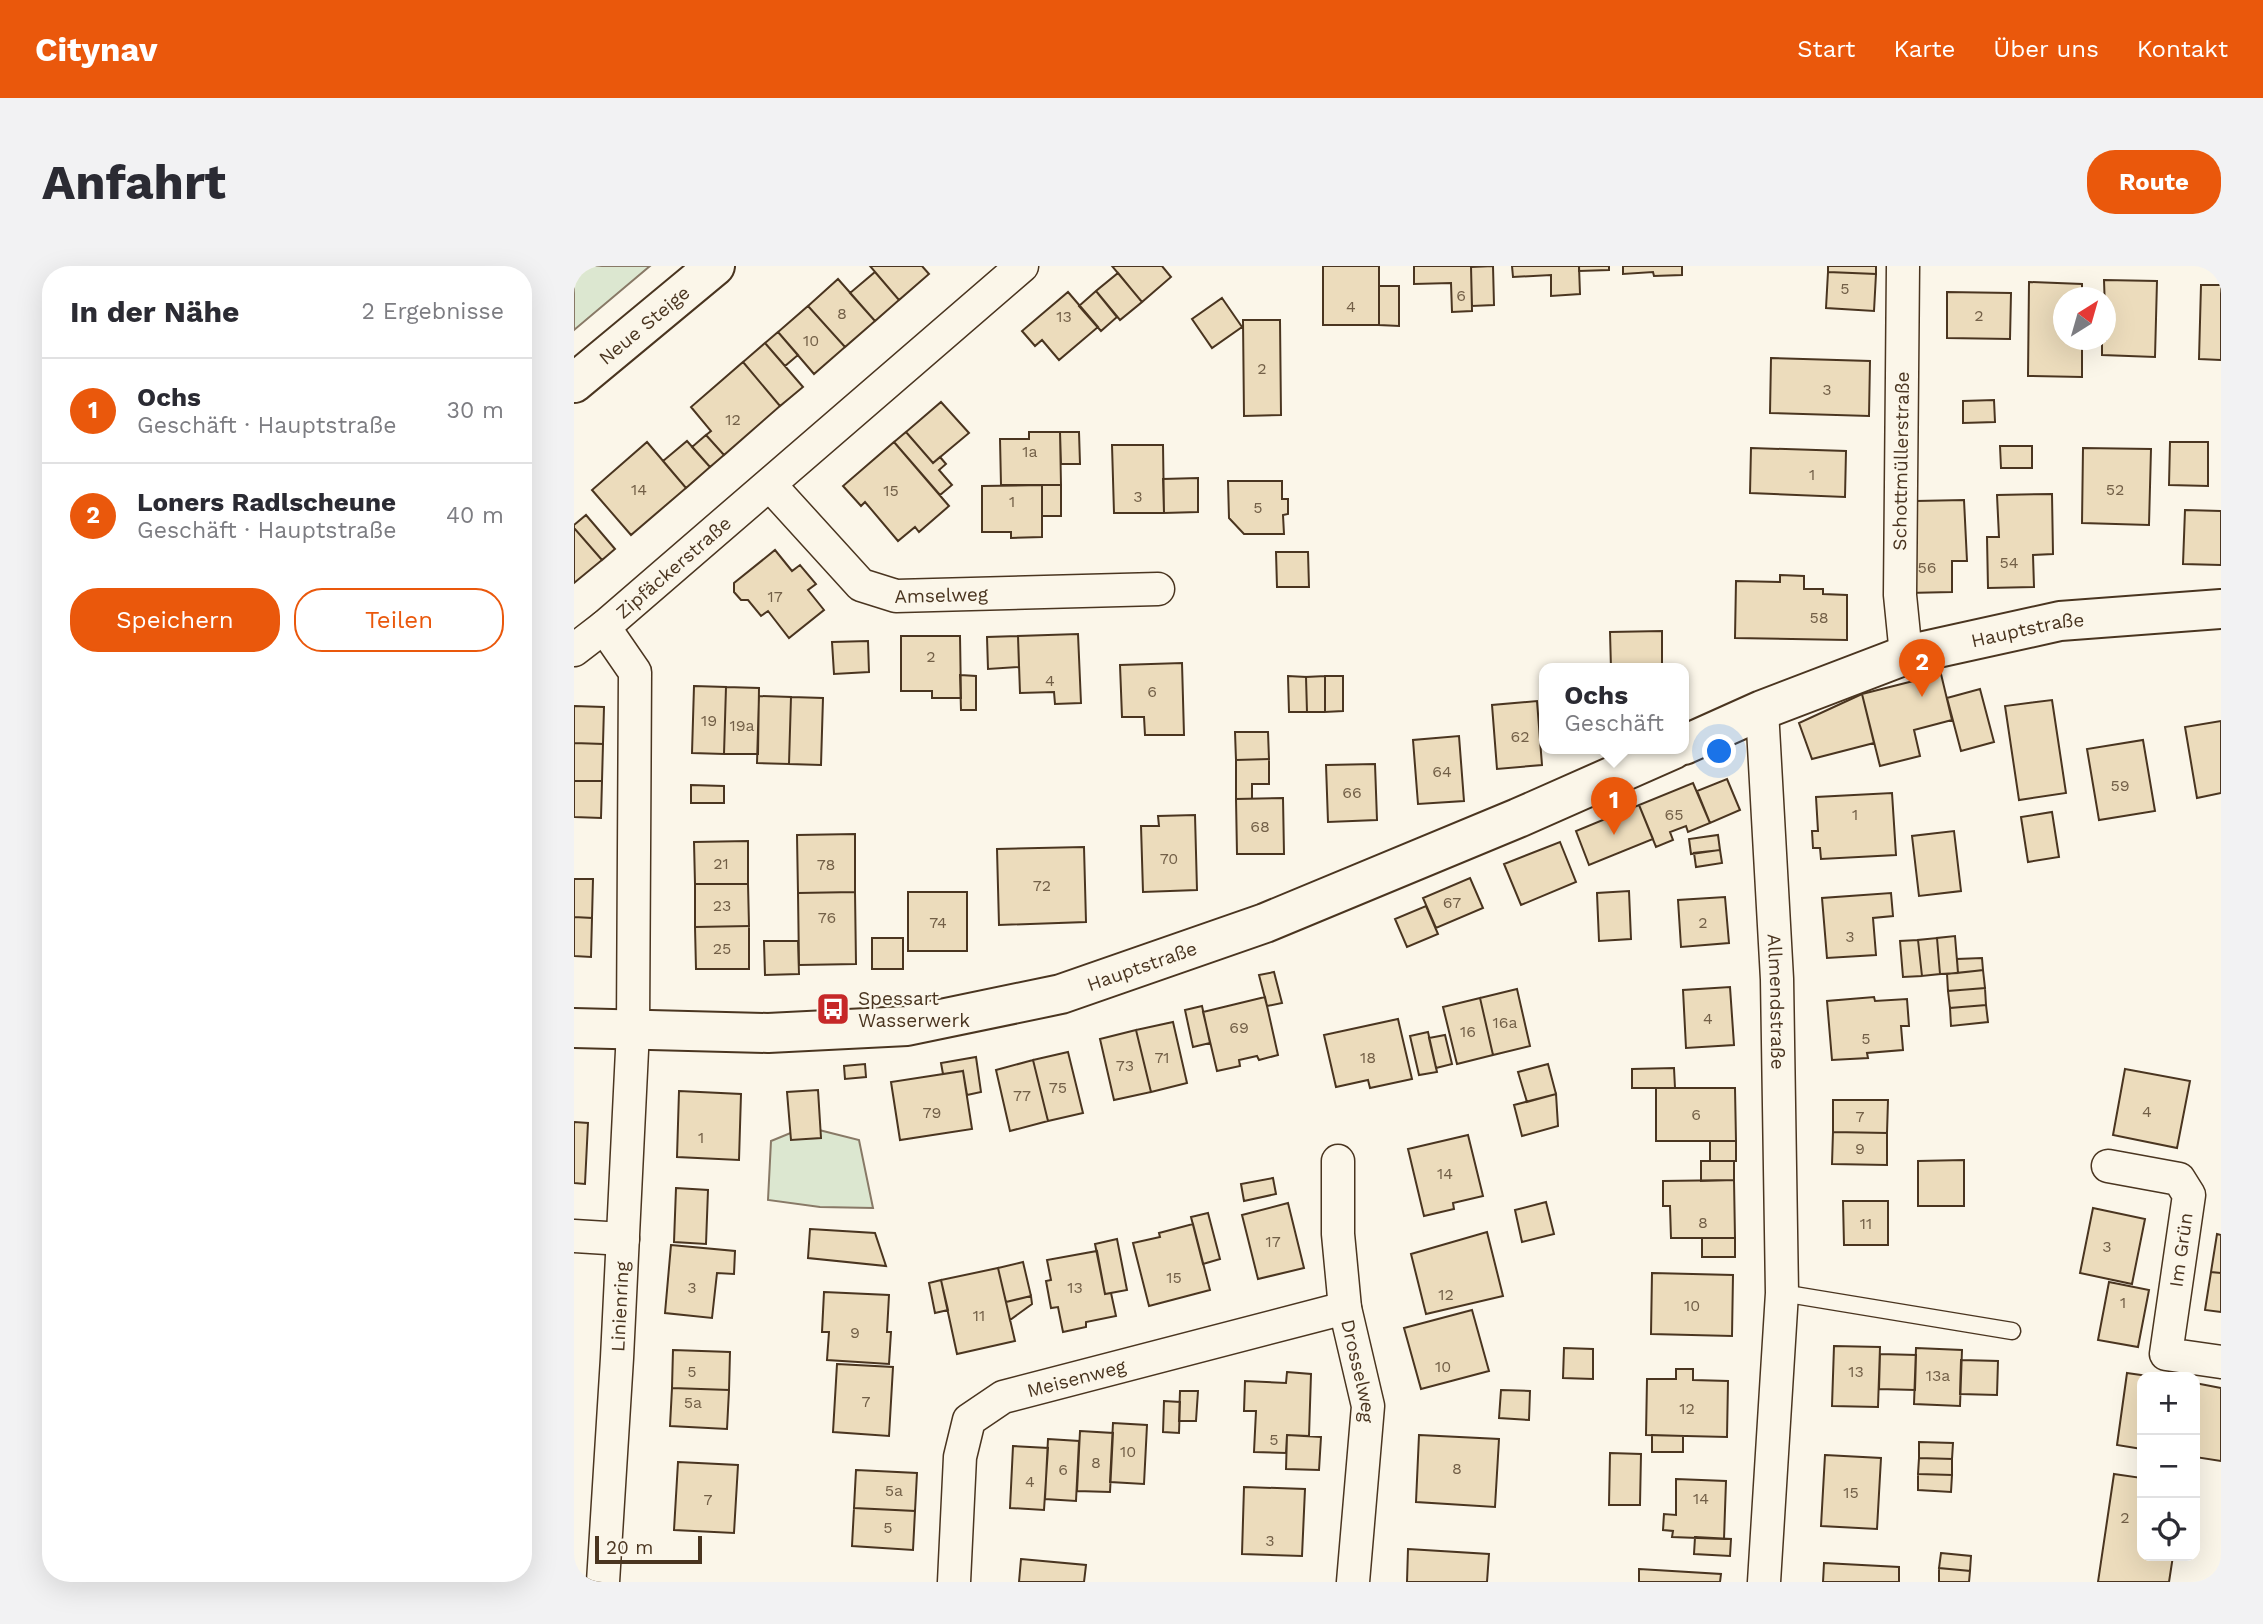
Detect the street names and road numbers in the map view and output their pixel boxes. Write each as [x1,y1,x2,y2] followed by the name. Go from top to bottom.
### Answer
[594,281,694,369] street label: Neue Steige
[1888,371,1914,551] street label: Schottmüllerstraße
[611,511,736,623] street label: Zipfäckerstraße
[894,582,989,608] street label: Amselweg
[1969,608,2085,652] street label: Hauptstraße
[1763,933,1790,1070] street label: Allmendstraße
[1084,936,1200,996] street label: Hauptstraße
[2164,1211,2198,1289] street label: Im Grün
[606,1260,633,1352] street label: Linienring
[1337,1317,1380,1425] street label: Drosselweg
[1024,1354,1129,1402] street label: Meisenweg

